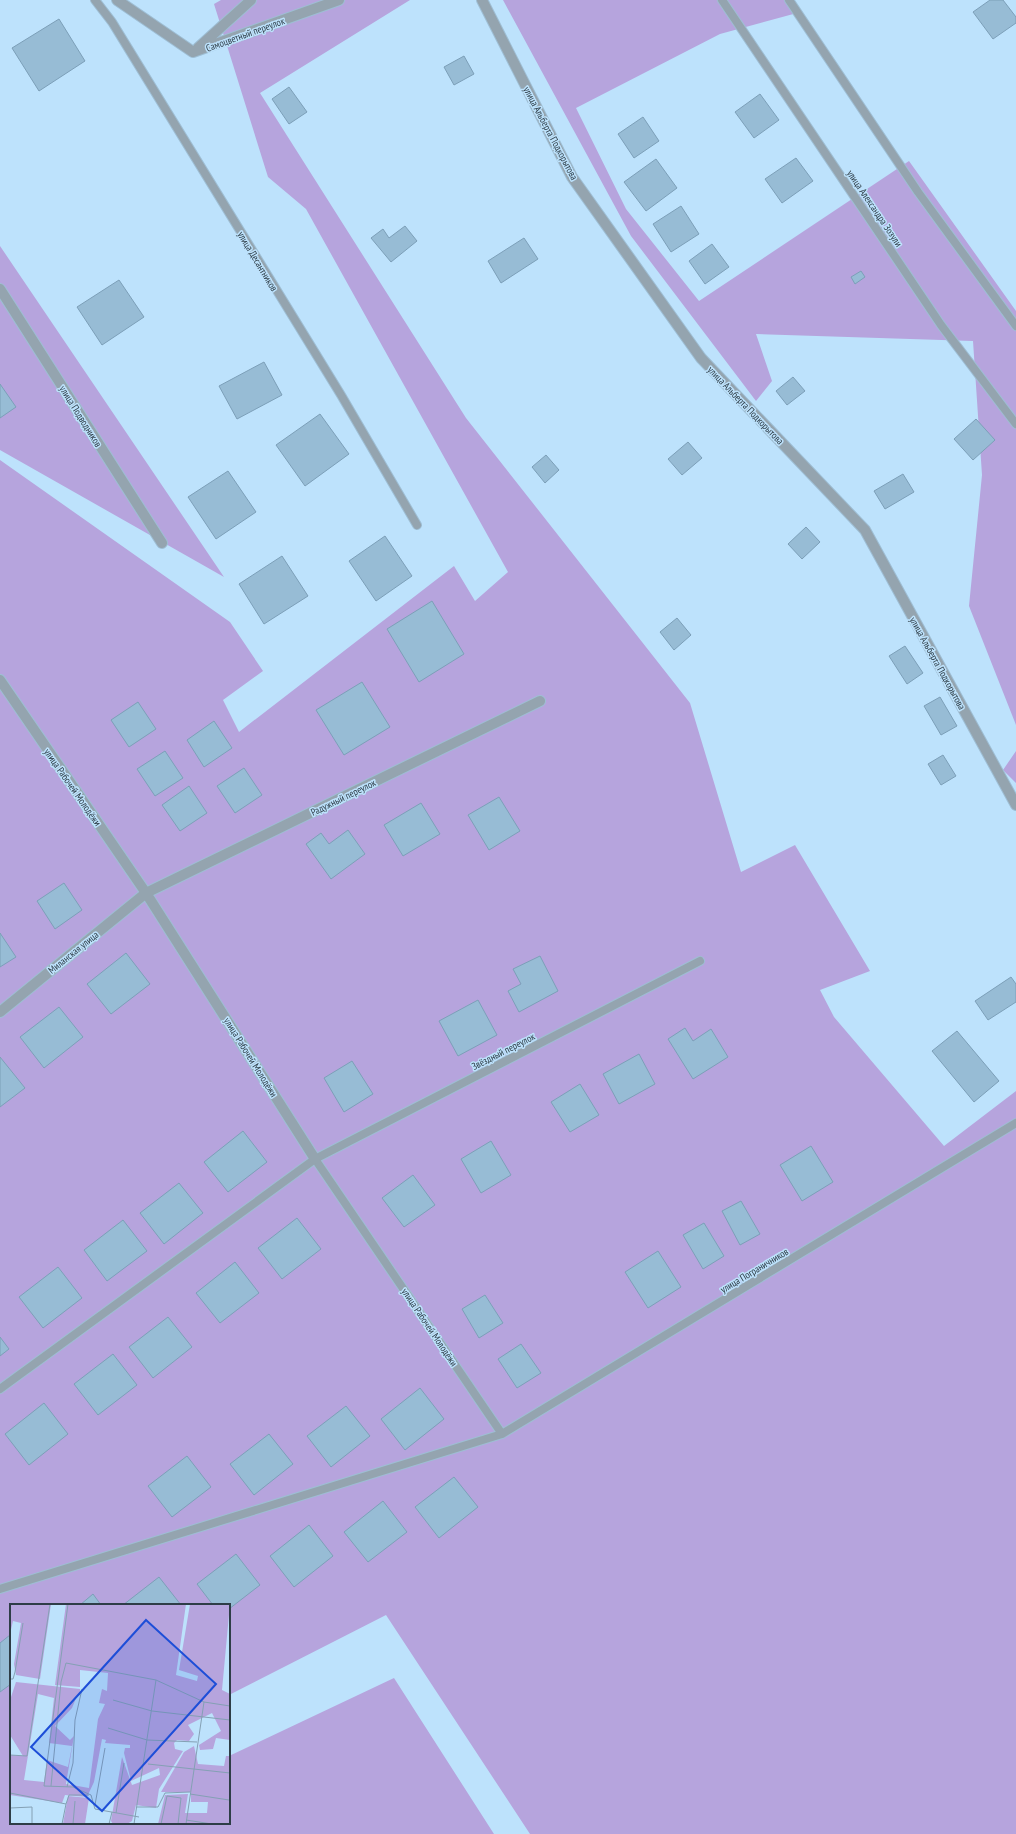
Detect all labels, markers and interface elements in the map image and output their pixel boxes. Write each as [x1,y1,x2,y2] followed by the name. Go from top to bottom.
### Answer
[204,14,286,55] street label: Самоцветный переулок
[520,84,581,182] street label: улица Альберта Подкорытова
[844,167,905,249] street label: улица Александра Зозули
[235,229,281,294] street label: улица Десантников
[705,363,786,447] street label: улица Альберта Подкорытова
[56,383,105,449] street label: улица Подводников
[907,615,968,712] street label: улица Альберта Подкорытова
[41,746,104,828] street label: улица Рабочей Молодёжи
[309,776,378,819] street label: Радужный переулок
[45,928,101,977] street label: Миланская улица
[221,1015,280,1099] street label: улица Рабочей Молодёжи
[469,1030,537,1073] street label: Звёздный переулок
[718,1245,791,1296] street label: улица Пограничников
[399,1286,461,1369] street label: улица Рабочей Молодёжи
[10,1604,230,1824] inset map

